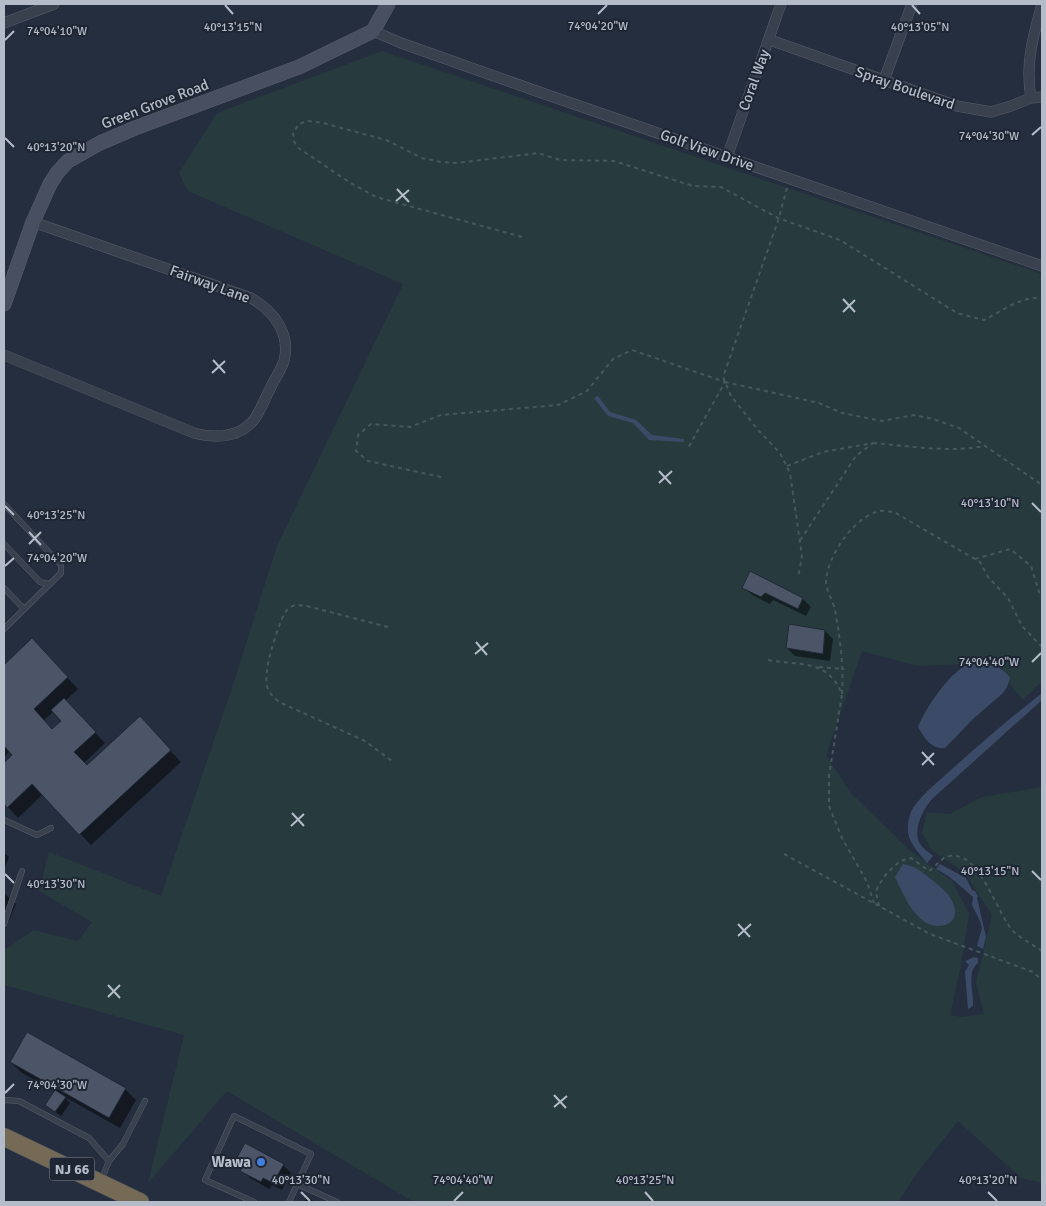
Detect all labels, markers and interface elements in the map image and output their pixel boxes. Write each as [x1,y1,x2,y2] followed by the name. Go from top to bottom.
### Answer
[568,19,628,34] text: 74°04'20"W
[204,20,262,35] text: 40°13'15"N
[891,20,949,35] text: 40°13'05"N
[27,24,87,39] text: 74°04'10"W
[735,47,773,113] street label: Coral Way
[853,63,957,113] street label: Spray Boulevard
[99,75,211,133] street label: Green Grove Road
[658,126,756,174] street label: Golf View Drive
[959,129,1019,144] text: 74°04'30"W
[27,140,85,155] text: 40°13'20"N
[167,261,253,307] street label: Fairway Lane
[961,496,1019,511] text: 40°13'10"N
[27,508,85,523] text: 40°13'25"N
[27,551,87,566] text: 74°04'20"W
[959,655,1019,670] text: 74°04'40"W
[961,864,1019,879] text: 40°13'15"N
[27,877,85,892] text: 40°13'30"N
[27,1078,87,1093] text: 74°04'30"W
[211,1153,251,1171] place label: Wawa
[255,1156,267,1168] marker: Wawa
[50,1158,94,1180] road number: NJ 66
[272,1173,330,1188] text: 40°13'30"N
[433,1173,493,1188] text: 74°04'40"W
[616,1173,674,1188] text: 40°13'25"N
[959,1173,1017,1188] text: 40°13'20"N

